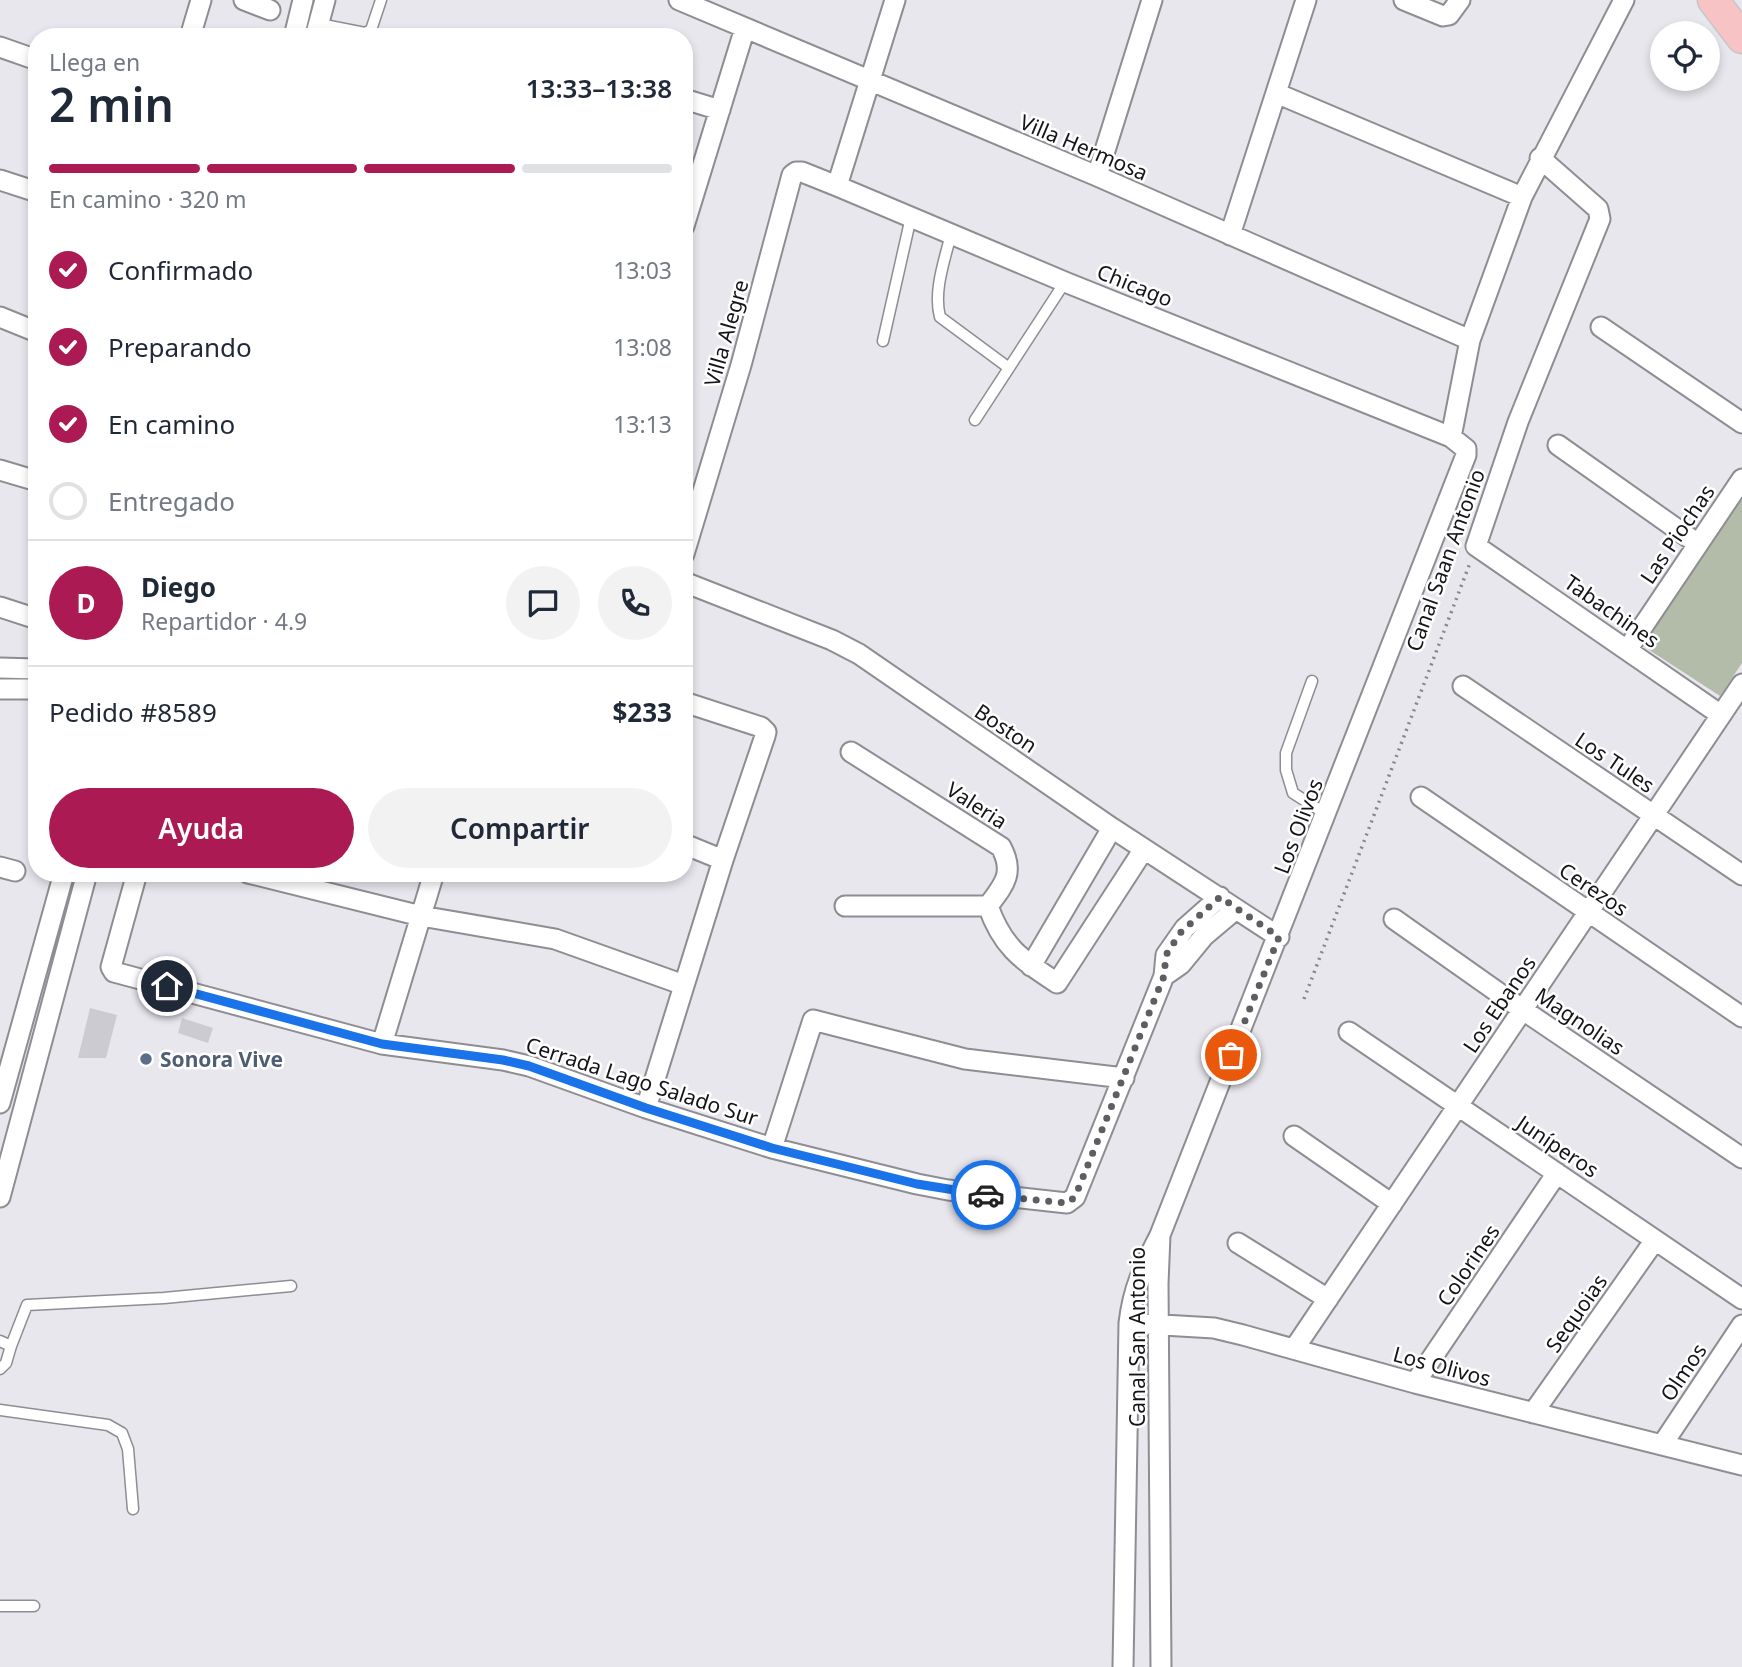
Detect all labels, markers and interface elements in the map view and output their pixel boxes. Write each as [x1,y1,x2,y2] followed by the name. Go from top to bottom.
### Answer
[1650,21,1720,91] map controls
[1650,21,1720,91] button: locate
[49,46,140,78] text: Llega en
[526,70,672,106] text: 13:33–13:38
[49,73,174,135] text: 2 min
[1016,107,1152,187] street label: Villa Hermosa
[49,183,247,215] text: En camino · 320 m
[49,251,87,289] icon: check
[108,252,253,288] text: Confirmado
[613,254,672,286] text: 13:03
[1093,257,1177,313] street label: Chicago
[697,276,755,390] street label: Villa Alegre
[49,328,87,366] icon: check
[108,329,252,365] text: Preparando
[613,331,672,363] text: 13:08
[49,405,87,443] icon: check
[108,406,235,442] text: En camino
[613,408,672,440] text: 13:13
[1399,465,1491,655] street label: Canal Saan Antonio
[1634,479,1720,589] street label: Las Piochas
[108,483,235,519] text: Entregado
[506,566,580,640] button: chat
[598,566,672,640] button: phone
[1559,568,1665,654] street label: Tabachines
[141,569,216,605] text: Diego
[76,585,96,621] text: D
[141,605,307,637] text: Repartidor · 4.9
[49,694,217,730] text: Pedido #8589
[613,694,672,730] text: $233
[969,697,1043,759] street label: Boston
[1570,725,1660,799] street label: Los Tules
[1267,774,1329,878] street label: Los Olivos
[941,775,1013,835] street label: Valeria
[49,788,354,868] button: Ayuda
[368,788,672,868] button: Compartir
[1554,856,1634,922] street label: Cerezos
[1456,950,1542,1058] street label: Los Ebanos
[137,956,197,1016] pin
[148,967,186,1005] icon: home
[1530,981,1630,1061] street label: Magnolias
[1201,1025,1261,1085] pin
[522,1030,762,1132] street label: Cerrada Lago Salado Sur
[1212,1036,1250,1074] icon: bag
[160,1045,283,1073] place label: Sonora Vive
[138,1051,154,1067] marker: Sonora Vive
[1510,1107,1604,1184] street label: Juníperos
[951,1160,1021,1230] courier
[967,1176,1005,1214] icon: car
[1430,1219,1506,1311] street label: Colorines
[1123,1247,1151,1427] street label: Canal San Antonio
[1539,1268,1613,1358] street label: Sequoias
[1653,1338,1713,1406] street label: Olmos
[1390,1340,1494,1392] street label: Los Olivos

